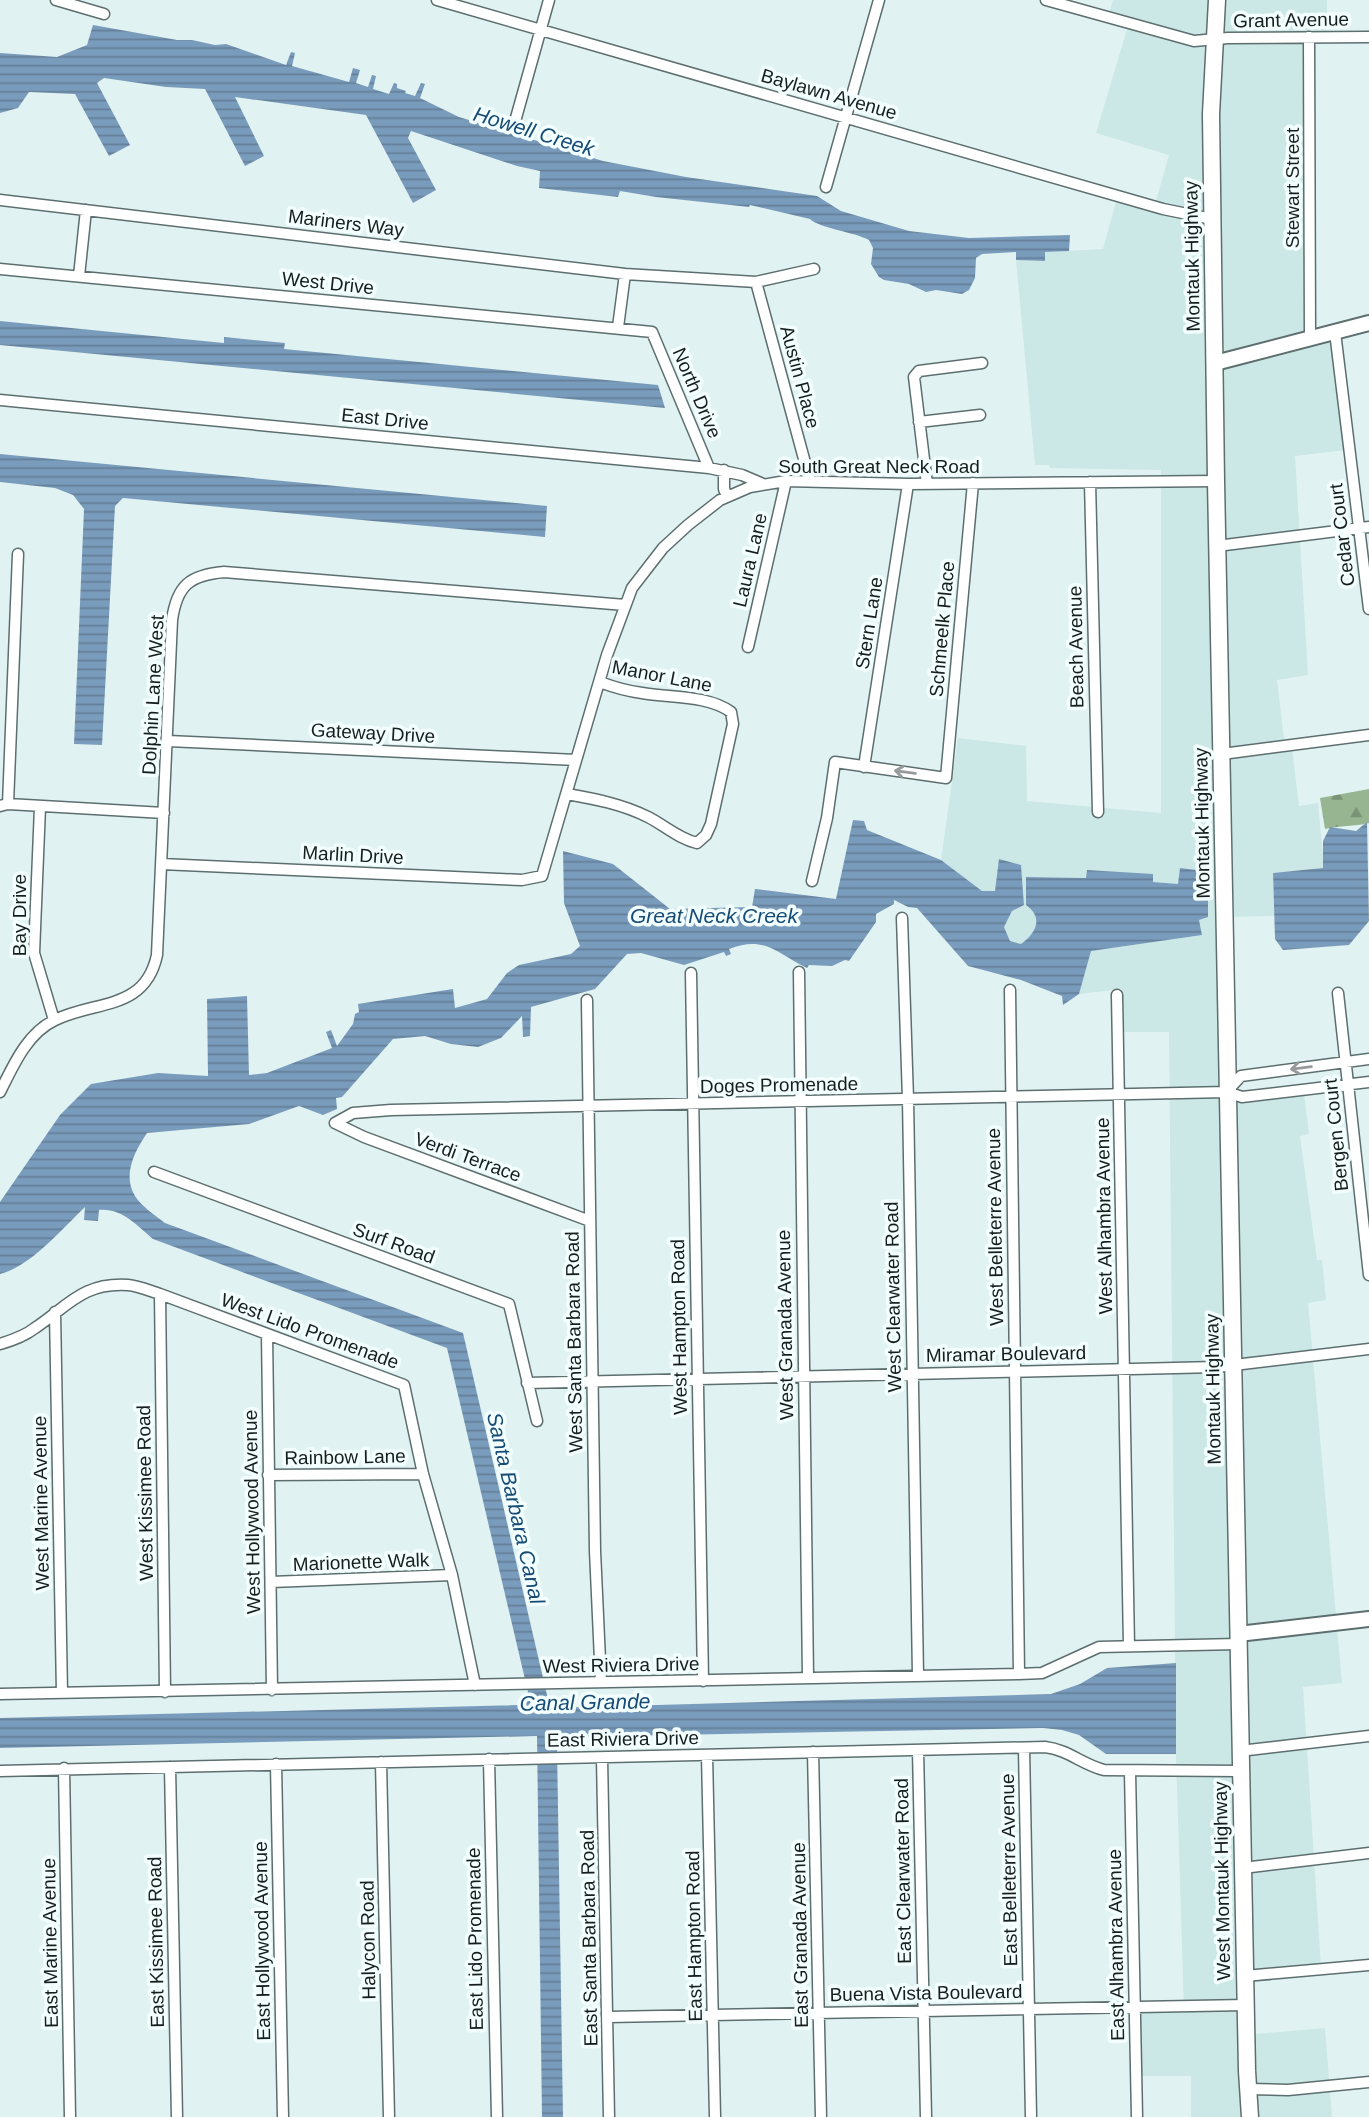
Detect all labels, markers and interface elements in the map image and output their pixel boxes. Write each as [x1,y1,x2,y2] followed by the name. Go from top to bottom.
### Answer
[1233,8,1349,32] street label: Grant Avenue
[759,65,899,123] street label: Baylawn Avenue
[471,102,599,161] water label: Howell Creek
[1282,127,1303,248] street label: Stewart Street
[1180,180,1204,332] street label: Montauk Highway
[287,205,406,241] street label: Mariners Way
[281,268,375,298] street label: West Drive
[776,323,824,431] street label: Austin Place
[669,345,725,441] street label: North Drive
[340,404,430,434] street label: East Drive
[778,456,980,477] street label: South Great Neck Road
[1325,482,1359,588] street label: Cedar Court
[729,511,771,609] street label: Laura Lane
[926,560,958,698] street label: Schmeelk Place
[851,575,887,671] street label: Stern Lane
[1064,586,1088,708] street label: Beach Avenue
[138,614,168,776] street label: Dolphin Lane West
[610,656,714,696] street label: Manor Lane
[310,719,436,747] street label: Gateway Drive
[1190,747,1214,899] street label: Montauk Highway
[894,766,917,779] one-way arrow
[302,842,404,868] street label: Marlin Drive
[9,874,30,956] street label: Bay Drive
[630,904,800,927] water label: Great Neck Creek
[1290,1061,1313,1074] one-way arrow
[700,1073,858,1097] street label: Doges Promenade
[1320,1077,1352,1192] street label: Bergen Court
[1092,1117,1116,1315] street label: West Alhambra Avenue
[412,1128,524,1186] street label: Verdi Terrace
[983,1128,1007,1326] street label: West Belleterre Avenue
[881,1201,905,1393] street label: West Clearwater Road
[350,1219,438,1267] street label: Surf Road
[773,1230,797,1420] street label: West Granada Avenue
[562,1231,586,1453] street label: West Santa Barbara Road
[667,1239,691,1415] street label: West Hampton Road
[218,1289,402,1373] street label: West Lido Promenade
[1201,1313,1225,1465] street label: Montauk Highway
[926,1342,1086,1366] street label: Miramar Boulevard
[133,1405,157,1581] street label: West Kissimee Road
[240,1410,264,1614] street label: West Hollywood Avenue
[483,1410,550,1607] water label: Santa Barbara Canal
[29,1416,53,1590] street label: West Marine Avenue
[284,1445,406,1469] street label: Rainbow Lane
[292,1549,430,1575] street label: Marionette Walk
[542,1653,700,1677] street label: West Riviera Drive
[519,1689,651,1715] water label: Canal Grande
[547,1727,699,1751] street label: East Riviera Drive
[997,1773,1021,1967] street label: East Belleterre Avenue
[891,1778,915,1964] street label: East Clearwater Road
[1210,1781,1234,1981] street label: West Montauk Highway
[577,1830,601,2046] street label: East Santa Barbara Road
[250,1841,274,2041] street label: East Hollywood Avenue
[788,1842,812,2028] street label: East Granada Avenue
[463,1847,487,2031] street label: East Lido Promenade
[1104,1849,1128,2041] street label: East Alhambra Avenue
[682,1850,706,2022] street label: East Hampton Road
[144,1856,168,2028] street label: East Kissimee Road
[38,1858,62,2028] street label: East Marine Avenue
[356,1880,380,2000] street label: Halycon Road
[829,1981,1023,2005] street label: Buena Vista Boulevard

